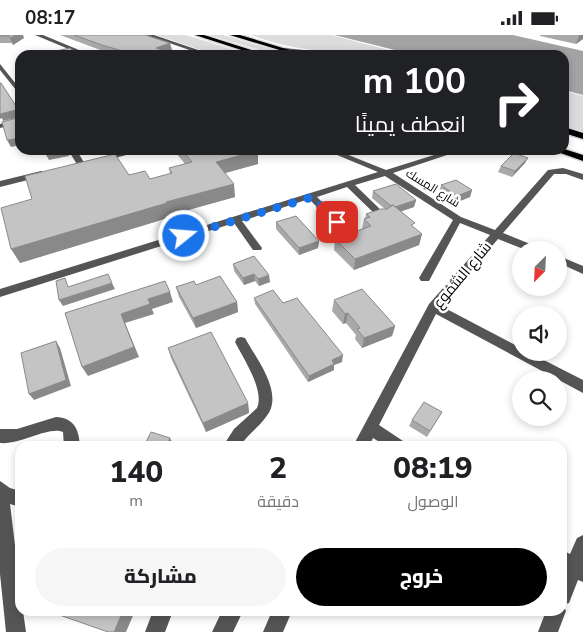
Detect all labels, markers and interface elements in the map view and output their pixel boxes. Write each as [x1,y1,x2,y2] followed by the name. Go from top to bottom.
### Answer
[25,5,75,31] text: 08:17
[363,58,466,105] text: 100 m
[484,70,549,135] icon: right
[355,110,466,140] text: انعطف يمينًا
[403,165,463,211] street label: شارع المِسك
[316,201,358,243] pin
[323,208,351,236] icon: arrive
[157,209,209,261] position arrow
[428,238,496,313] street label: شارع الشُّمُوع
[512,241,568,296] north arrow
[512,241,567,426] map controls
[512,306,567,361] button: sound
[512,371,567,426] button: search
[269,448,287,489] text: 2
[393,448,473,489] text: 08:19
[109,452,163,493] text: 140
[129,490,143,512] text: m
[257,491,299,513] text: دقيقة
[407,491,458,513] text: الوصول
[35,548,286,606] button: مشاركة
[296,548,547,606] button: خروج

